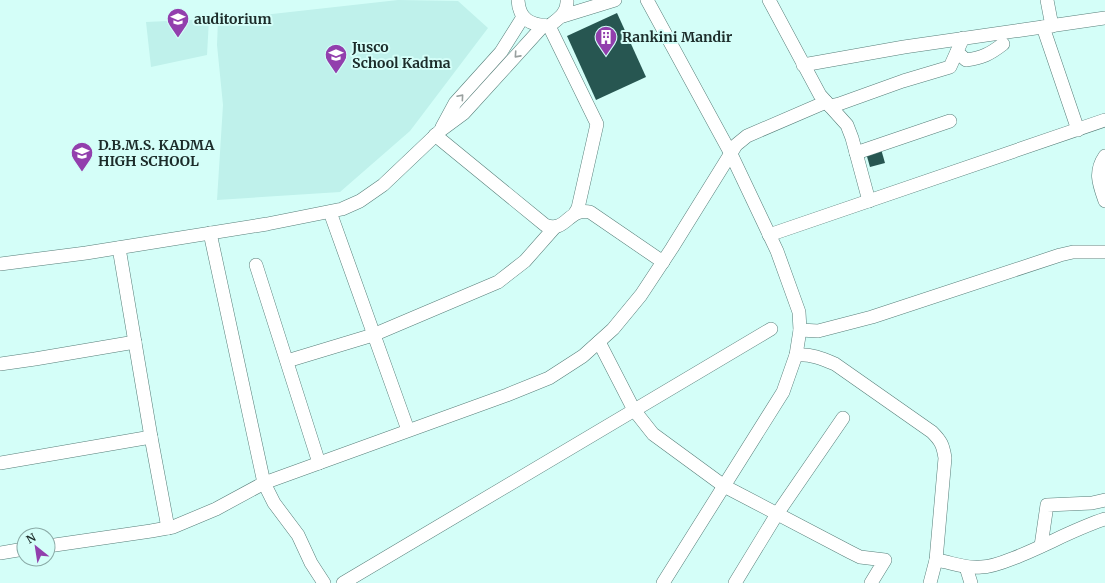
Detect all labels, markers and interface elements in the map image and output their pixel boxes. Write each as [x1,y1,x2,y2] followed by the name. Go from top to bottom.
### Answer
[165,6,191,39] school or university icon: auditorium
[194,10,272,28] place label: auditorium
[593,24,619,57] building icon: Rankini Mandir
[622,28,733,46] place label: Rankini Mandir
[351,38,451,72] place label: Jusco School Kadma
[323,42,349,75] school or university icon: Jusco School Kadma
[515,50,522,58] one-way arrow
[456,94,464,102] one-way arrow
[98,136,216,170] place label: D.B.M.S. KADMA HIGH SCHOOL
[69,140,95,173] school or university icon: D.B.M.S. KADMA HIGH SCHOOL
[16,527,56,567] north arrow
[24,530,39,547] text: N

